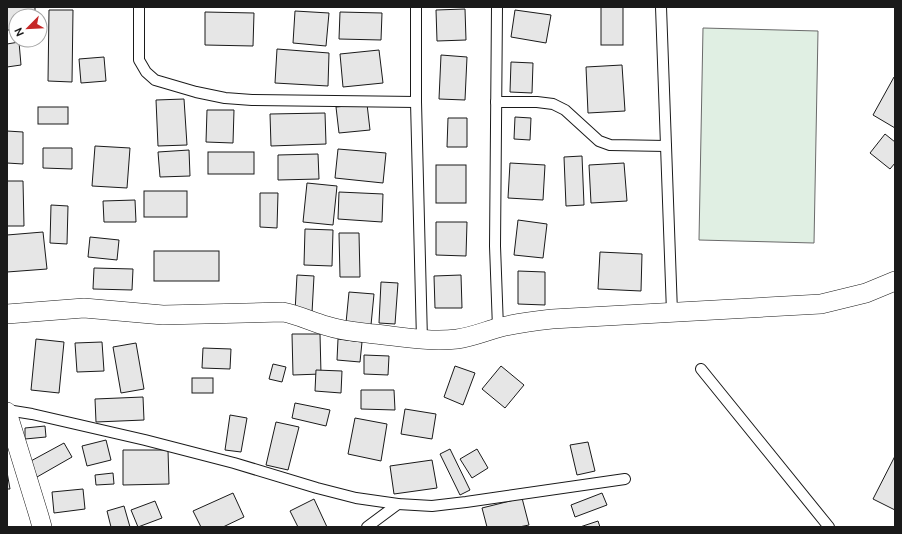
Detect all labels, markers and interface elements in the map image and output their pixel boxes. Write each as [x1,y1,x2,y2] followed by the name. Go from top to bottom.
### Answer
[8,8,48,48] north arrow
[12,26,26,38] text: N

